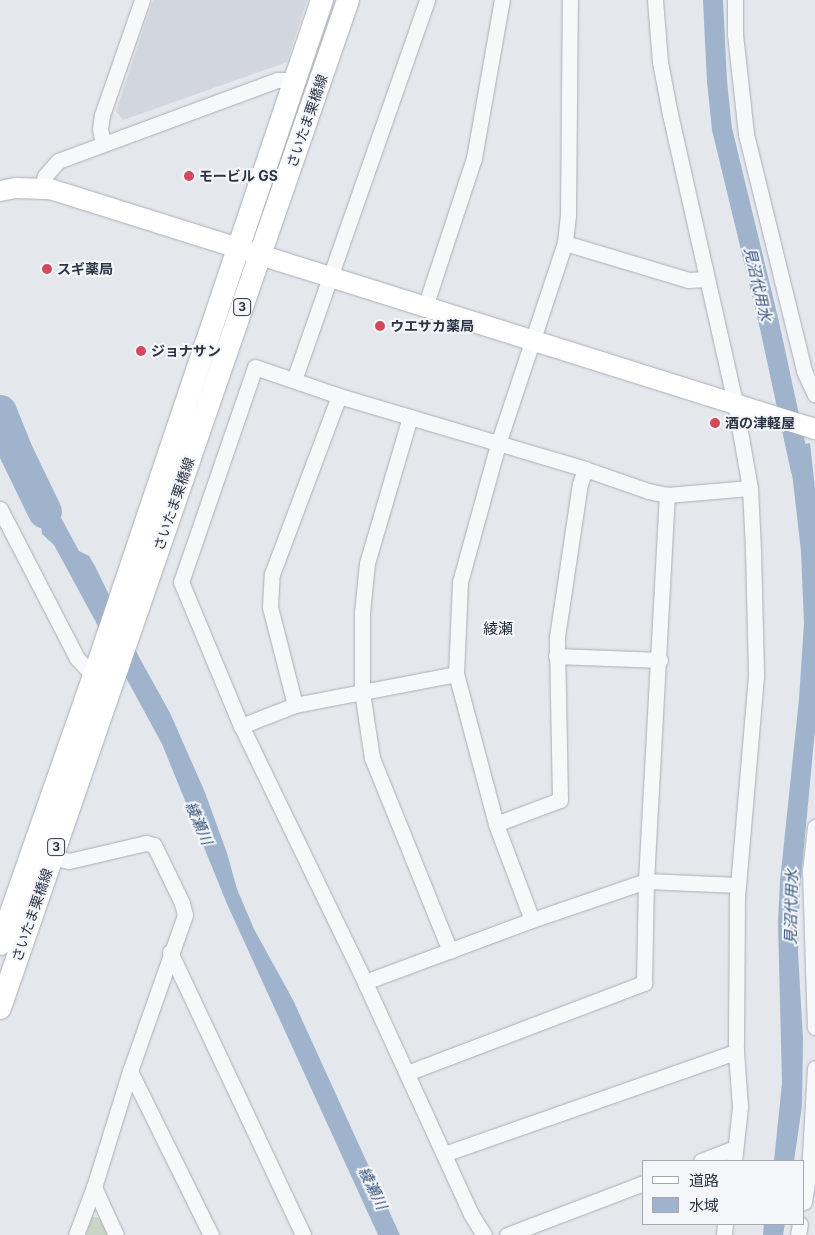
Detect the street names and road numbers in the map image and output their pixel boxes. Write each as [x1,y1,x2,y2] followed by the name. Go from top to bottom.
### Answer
[283,72,331,170] street label: さいたま栗橋線
[232,298,252,316] road number: 3
[150,455,198,553] street label: さいたま栗橋線
[46,838,66,856] road number: 3
[8,866,56,964] street label: さいたま栗橋線

